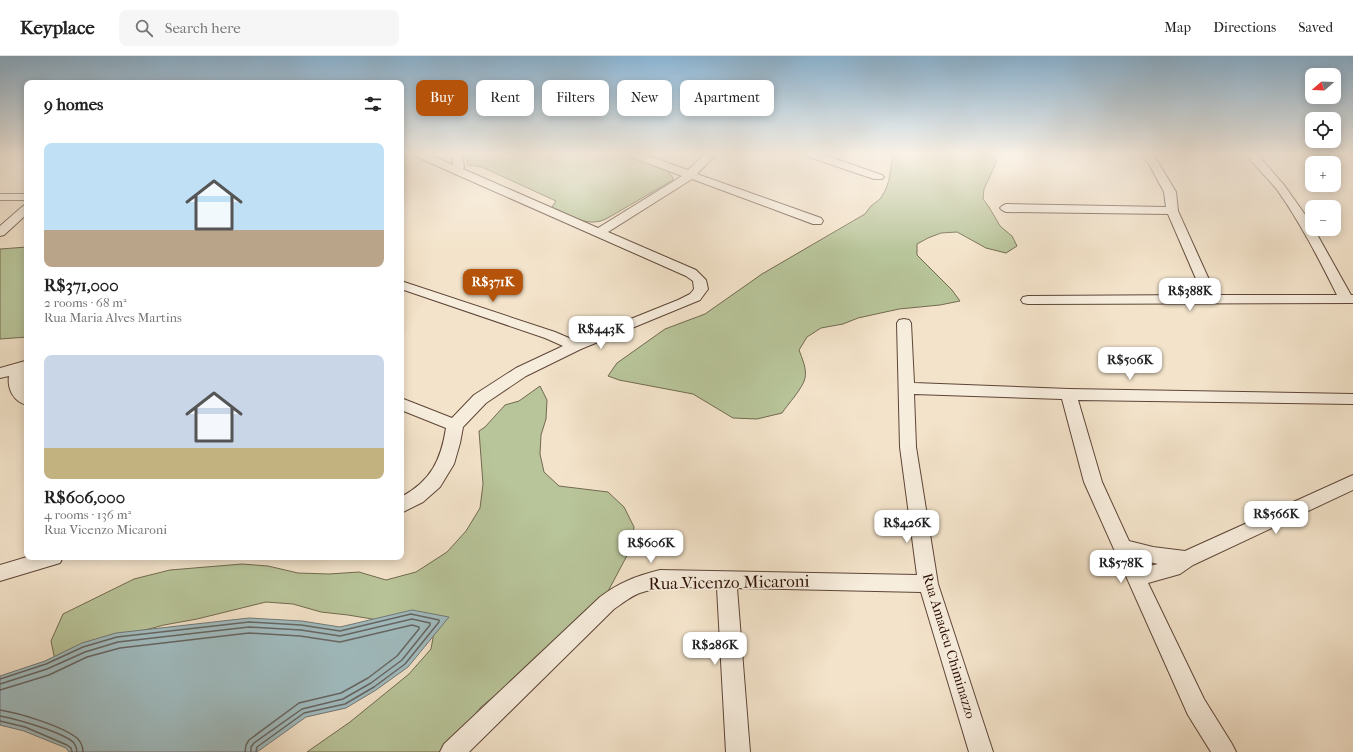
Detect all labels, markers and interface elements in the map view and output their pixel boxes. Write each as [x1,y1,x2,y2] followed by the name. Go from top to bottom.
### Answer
[119,10,399,46] search box
[20,17,95,39] text: Keyplace
[133,17,155,39] icon: search
[165,19,241,37] text: Search here
[1164,19,1191,36] text: Map
[1213,19,1276,36] text: Directions
[1298,19,1333,36] text: Saved
[1305,68,1341,104] north arrow
[1305,68,1341,236] map controls
[416,80,468,116] chip: Buy
[476,80,534,116] chip: Rent
[542,80,609,116] chip: Filters
[617,80,672,116] chip: New
[680,80,774,116] chip: Apartment
[362,93,384,115] icon: filters
[44,94,103,114] text: 9 homes
[1305,112,1341,148] button: locate
[1305,156,1341,192] button: +
[178,169,250,241] icon: home
[1305,200,1341,236] button: −
[460,269,526,303] pin: R$371K
[472,274,514,289] text: R$371K
[44,275,119,295] text: R$371,000
[1157,278,1223,312] pin: R$388K
[1168,283,1212,298] text: R$388K
[44,295,127,310] text: 2 rooms · 68 m²
[44,310,182,325] text: Rua Maria Alves Martins
[568,316,634,350] pin: R$443K
[578,321,624,336] text: R$443K
[1097,347,1163,381] pin: R$506K
[1107,352,1153,367] text: R$506K
[178,381,250,453] icon: home
[44,487,125,507] text: R$606,000
[1243,501,1309,535] pin: R$566K
[1253,506,1299,521] text: R$566K
[44,507,131,522] text: 4 rooms · 136 m²
[874,510,940,544] pin: R$426K
[883,515,931,530] text: R$426K
[44,522,167,537] text: Rua Vicenzo Micaroni
[618,530,684,564] pin: R$606K
[627,535,675,550] text: R$606K
[1088,550,1154,584] pin: R$578K
[1099,555,1143,570] text: R$578K
[648,571,810,593] street label: Rua Vicenzo Micaroni
[919,571,979,721] street label: Rua Amadeu Chiminazzo
[682,632,748,666] pin: R$286K
[692,637,738,652] text: R$286K

